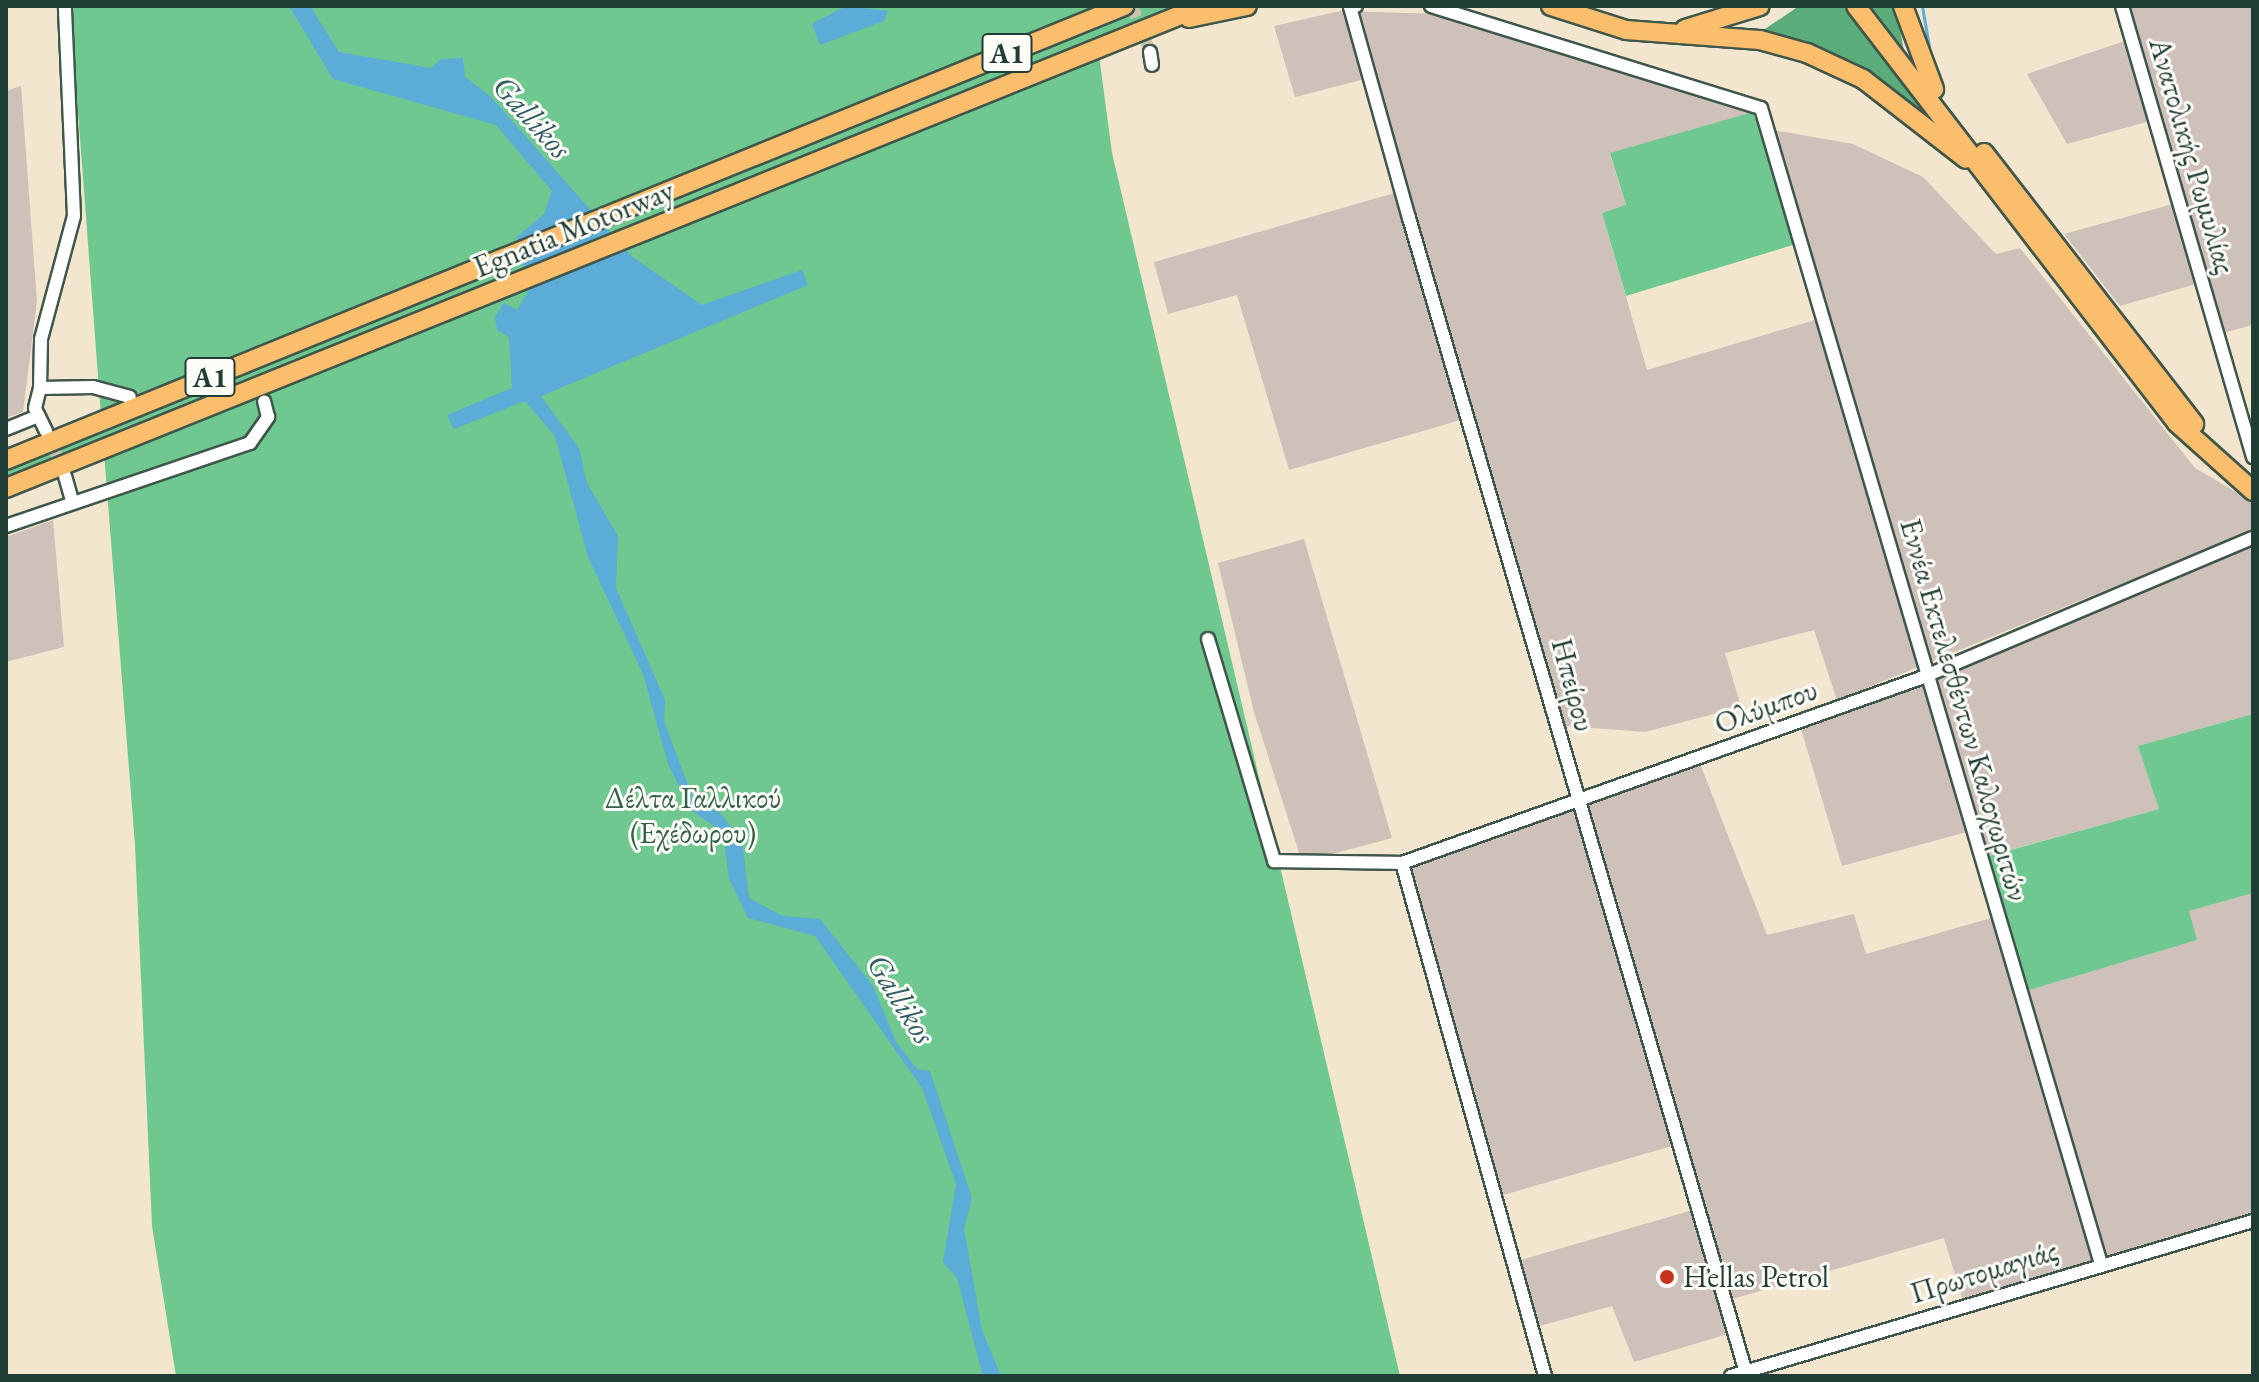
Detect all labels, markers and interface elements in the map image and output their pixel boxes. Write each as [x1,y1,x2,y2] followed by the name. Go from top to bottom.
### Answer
[981,29,1033,77] road number: Α1
[2141,34,2243,278] street label: Ανατολικής Ρωμυλίας
[485,67,579,167] water label: Gallikos
[469,172,679,286] street label: Egnatia Motorway
[184,353,236,401] road number: Α1
[1892,515,2036,905] street label: Εννέα Εκτελεσθέντων Καλοχωριτών
[1543,635,1603,735] street label: Ηπείρου
[1710,672,1822,742] street label: Ολύμπου
[605,780,781,850] park label: Δέλτα Γαλλικού (Εχέδωρου)
[858,947,944,1051] water label: Gallikos
[1906,1233,2062,1311] street label: Πρωτομαγιάς
[1683,1259,1829,1295] place label: Hellas Petrol
[1658,1268,1676,1286] marker: Hellas Petrol

